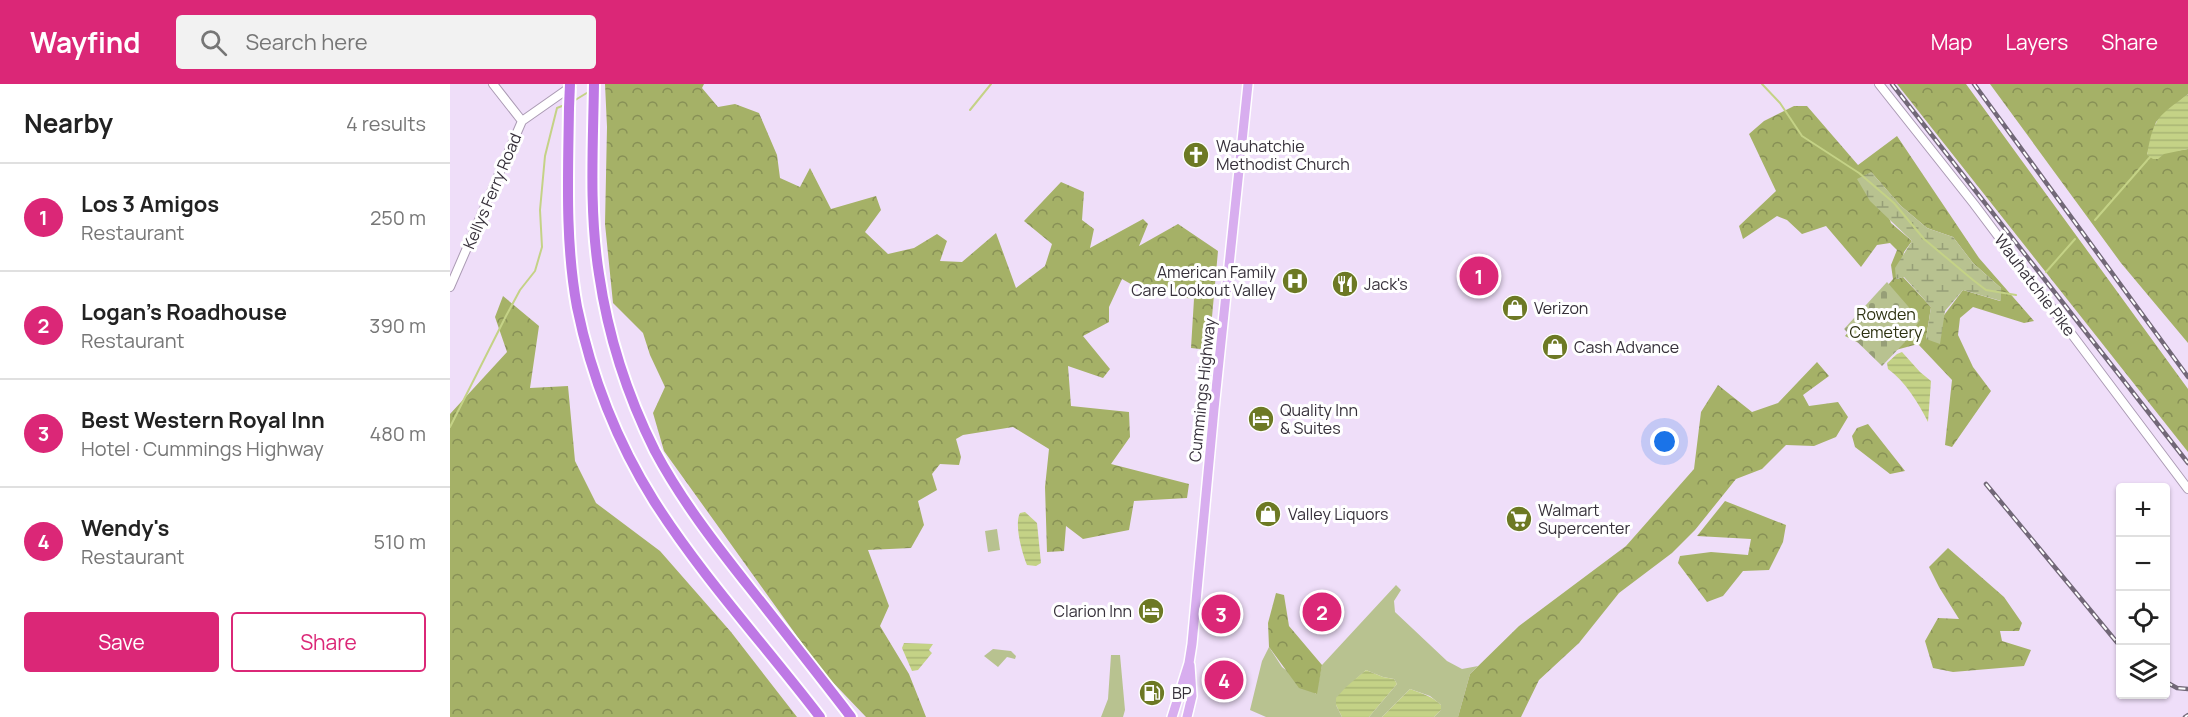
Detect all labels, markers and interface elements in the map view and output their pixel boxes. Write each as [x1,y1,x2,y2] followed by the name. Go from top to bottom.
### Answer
[176,15,596,69] search box
[30,23,140,61] text: Wayfind
[197,26,230,59] icon: search
[245,27,368,57] text: Search here
[1931,28,1972,56] text: Map
[2005,28,2068,56] text: Layers
[2101,28,2158,56] text: Share
[24,105,113,141] text: Nearby
[346,110,426,137] text: 4 results
[458,130,526,252] street label: Kellys Ferry Road
[1216,135,1350,175] place label: Wauhatchie Methodist Church
[1181,140,1211,170] church icon: Wauhatchie Methodist Church
[81,189,219,219] text: Los 3 Amigos
[39,204,48,231] text: 1
[370,204,426,231] text: 250 m
[81,219,185,246] text: Restaurant
[1989,230,2081,340] street label: Wauhatchie Pike
[1460,254,1498,298] pin: 1
[1131,261,1277,301] place label: American Family Care Lookout Valley
[1280,266,1310,296] hospital icon: American Family Care Lookout Valley
[1330,269,1360,299] restaurant icon: Jack's
[1364,273,1408,295] place label: Jack's
[1500,293,1530,323] shop icon: Verizon
[81,297,287,327] text: Logan's Roadhouse
[1534,297,1588,319] place label: Verizon
[1850,303,1923,343] park label: Rowden Cemetery
[38,312,49,339] text: 2
[369,312,426,339] text: 390 m
[1183,316,1221,463] street label: Cummings Highway
[81,327,185,354] text: Restaurant
[1540,332,1570,362] shop icon: Cash Advance
[1574,336,1679,358] place label: Cash Advance
[1280,399,1358,439] place label: Quality Inn & Suites
[1246,404,1276,434] hotel icon: Quality Inn & Suites
[81,405,325,435] text: Best Western Royal Inn
[38,420,49,447] text: 3
[369,420,426,447] text: 480 m
[1650,427,1679,456] your location
[81,435,324,462] text: Hotel · Cummings Highway
[2116,483,2170,699] map controls
[2116,483,2170,537] button: +
[1253,499,1283,529] shop icon: Valley Liquors
[1538,499,1630,539] place label: Walmart Supercenter
[1288,503,1388,525] place label: Valley Liquors
[1504,504,1534,534] supermarket icon: Walmart Supercenter
[81,513,169,543] text: Wendy's
[37,528,50,555] text: 4
[373,528,426,555] text: 510 m
[2116,537,2170,591] button: −
[81,543,185,570] text: Restaurant
[1302,590,1342,634] pin: 2
[2116,591,2170,645] button: locate
[1202,592,1240,636] pin: 3
[1136,596,1166,626] hotel icon: Clarion Inn
[1054,600,1132,622] place label: Clarion Inn
[24,612,219,672] button: Save
[231,612,426,672] button: Share
[2116,645,2170,699] button: layers
[1204,658,1244,702] pin: 4
[1137,678,1167,708] fuel station icon: BP
[1172,682,1192,704] place label: BP

